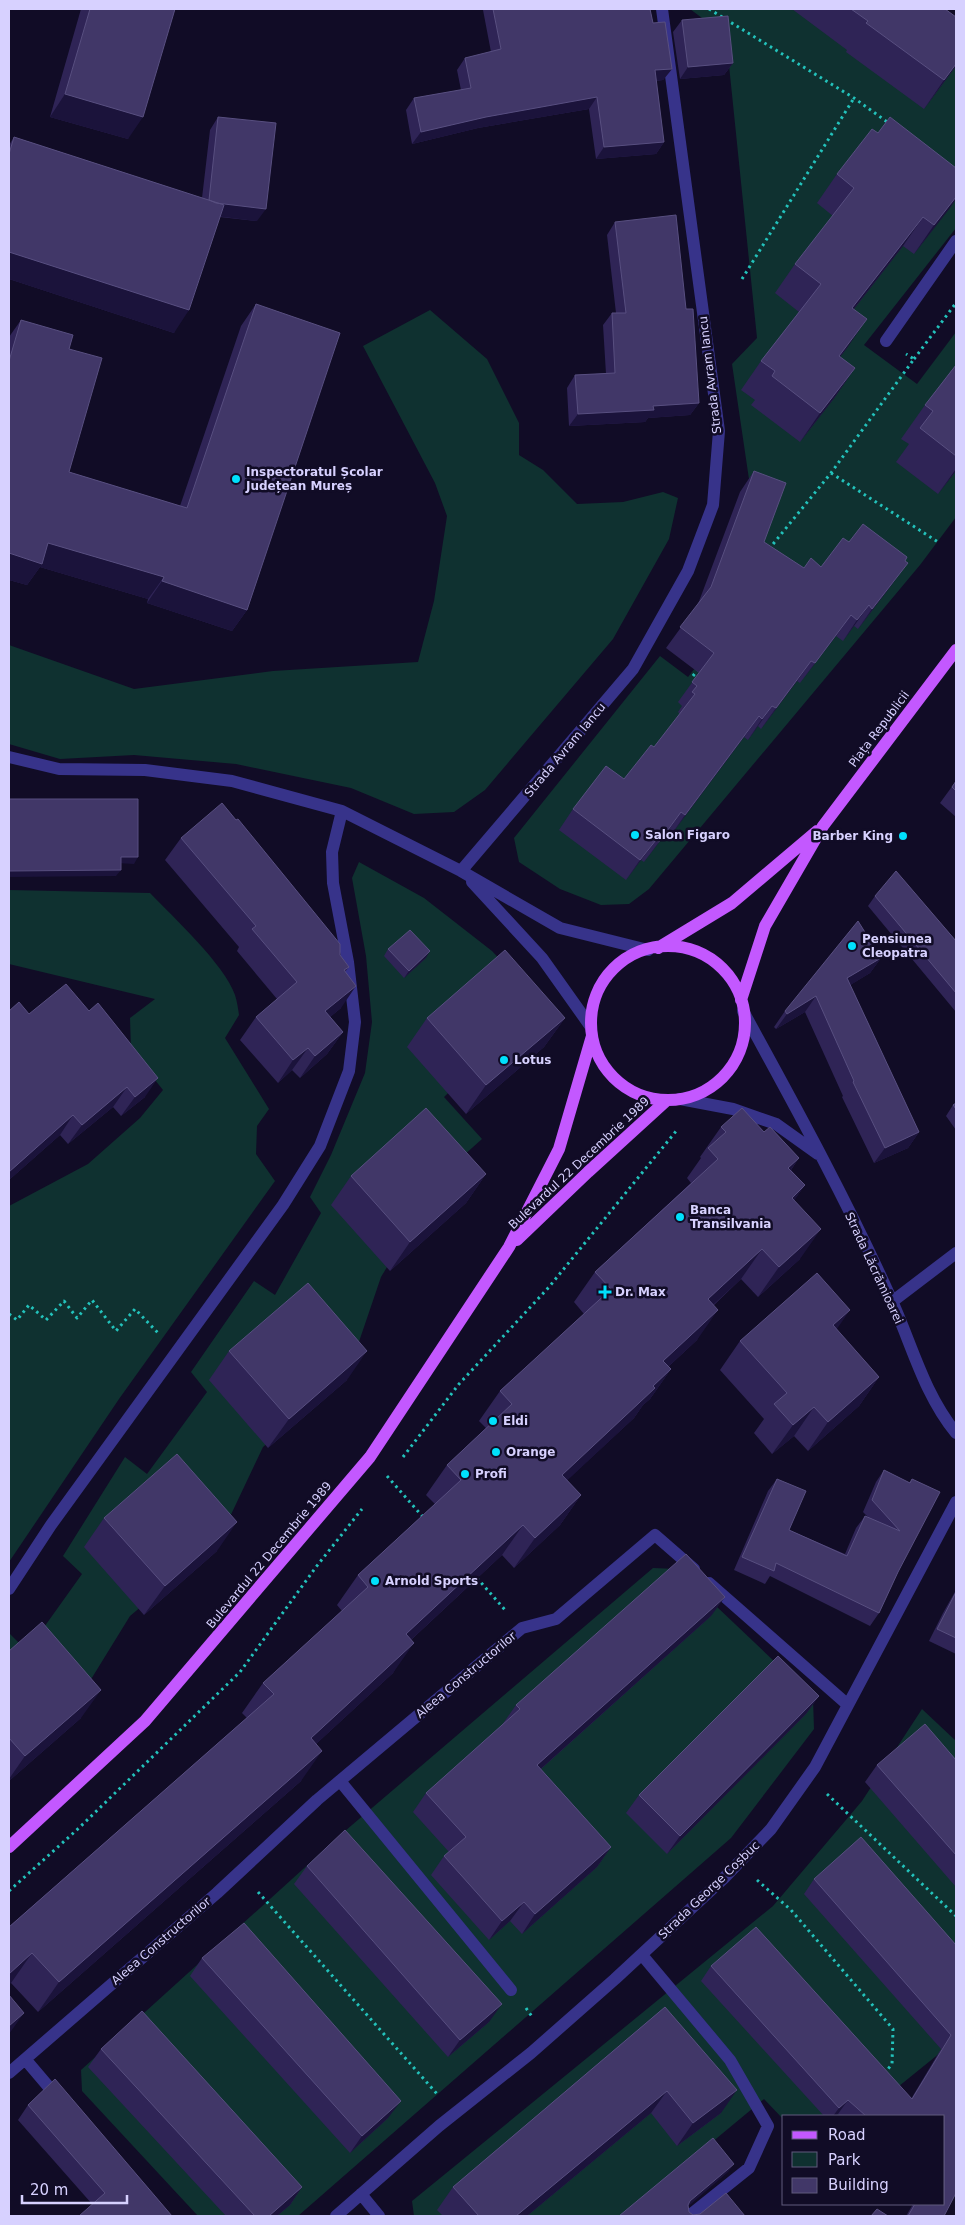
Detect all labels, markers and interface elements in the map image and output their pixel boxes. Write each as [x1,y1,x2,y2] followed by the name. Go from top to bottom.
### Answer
[696,315,724,435] street label: Strada Avram Iancu
[245,465,383,493] place label: Inspectoratul Școlar Județean Mureș
[230,473,242,485] marker: Inspectoratul Școlar Județean Mureș
[846,688,912,770] street label: Piața Republicii
[522,700,608,800] street label: Strada Avram Iancu
[645,828,730,842] place label: Salon Figaro
[629,829,641,841] marker: Salon Figaro
[812,829,893,843] place label: Barber King
[897,830,909,842] marker: Barber King
[862,932,932,960] place label: Pensiunea Cleopatra
[846,940,858,952] marker: Pensiunea Cleopatra
[514,1053,551,1067] place label: Lotus
[498,1054,510,1066] marker: Lotus
[506,1094,652,1232] street label: Bulevardul 22 Decembrie 1989
[690,1203,771,1231] place label: Banca Transilvania
[842,1210,906,1326] street label: Strada Lăcrămioarei
[674,1211,686,1223] marker: Banca Transilvania
[615,1285,666,1299] place label: Dr. Max
[599,1286,611,1298] marker: Dr. Max
[503,1414,528,1428] place label: Eldi
[487,1415,499,1427] marker: Eldi
[506,1445,556,1459] place label: Orange
[490,1446,502,1458] marker: Orange
[475,1467,507,1481] place label: Profi
[459,1468,471,1480] marker: Profi
[204,1479,334,1631] street label: Bulevardul 22 Decembrie 1989
[385,1574,478,1588] place label: Arnold Sports
[369,1575,381,1587] marker: Arnold Sports
[413,1629,519,1721] street label: Aleea Constructorilor
[656,1838,762,1942] street label: Strada George Coșbuc
[109,1894,213,1988] street label: Aleea Constructorilor
[782,2115,945,2205] legend
[828,2126,866,2144] text: Road
[828,2151,861,2169] text: Park
[22,2172,128,2204] scale bar
[828,2176,889,2194] text: Building
[30,2181,68,2199] text: 20 m

